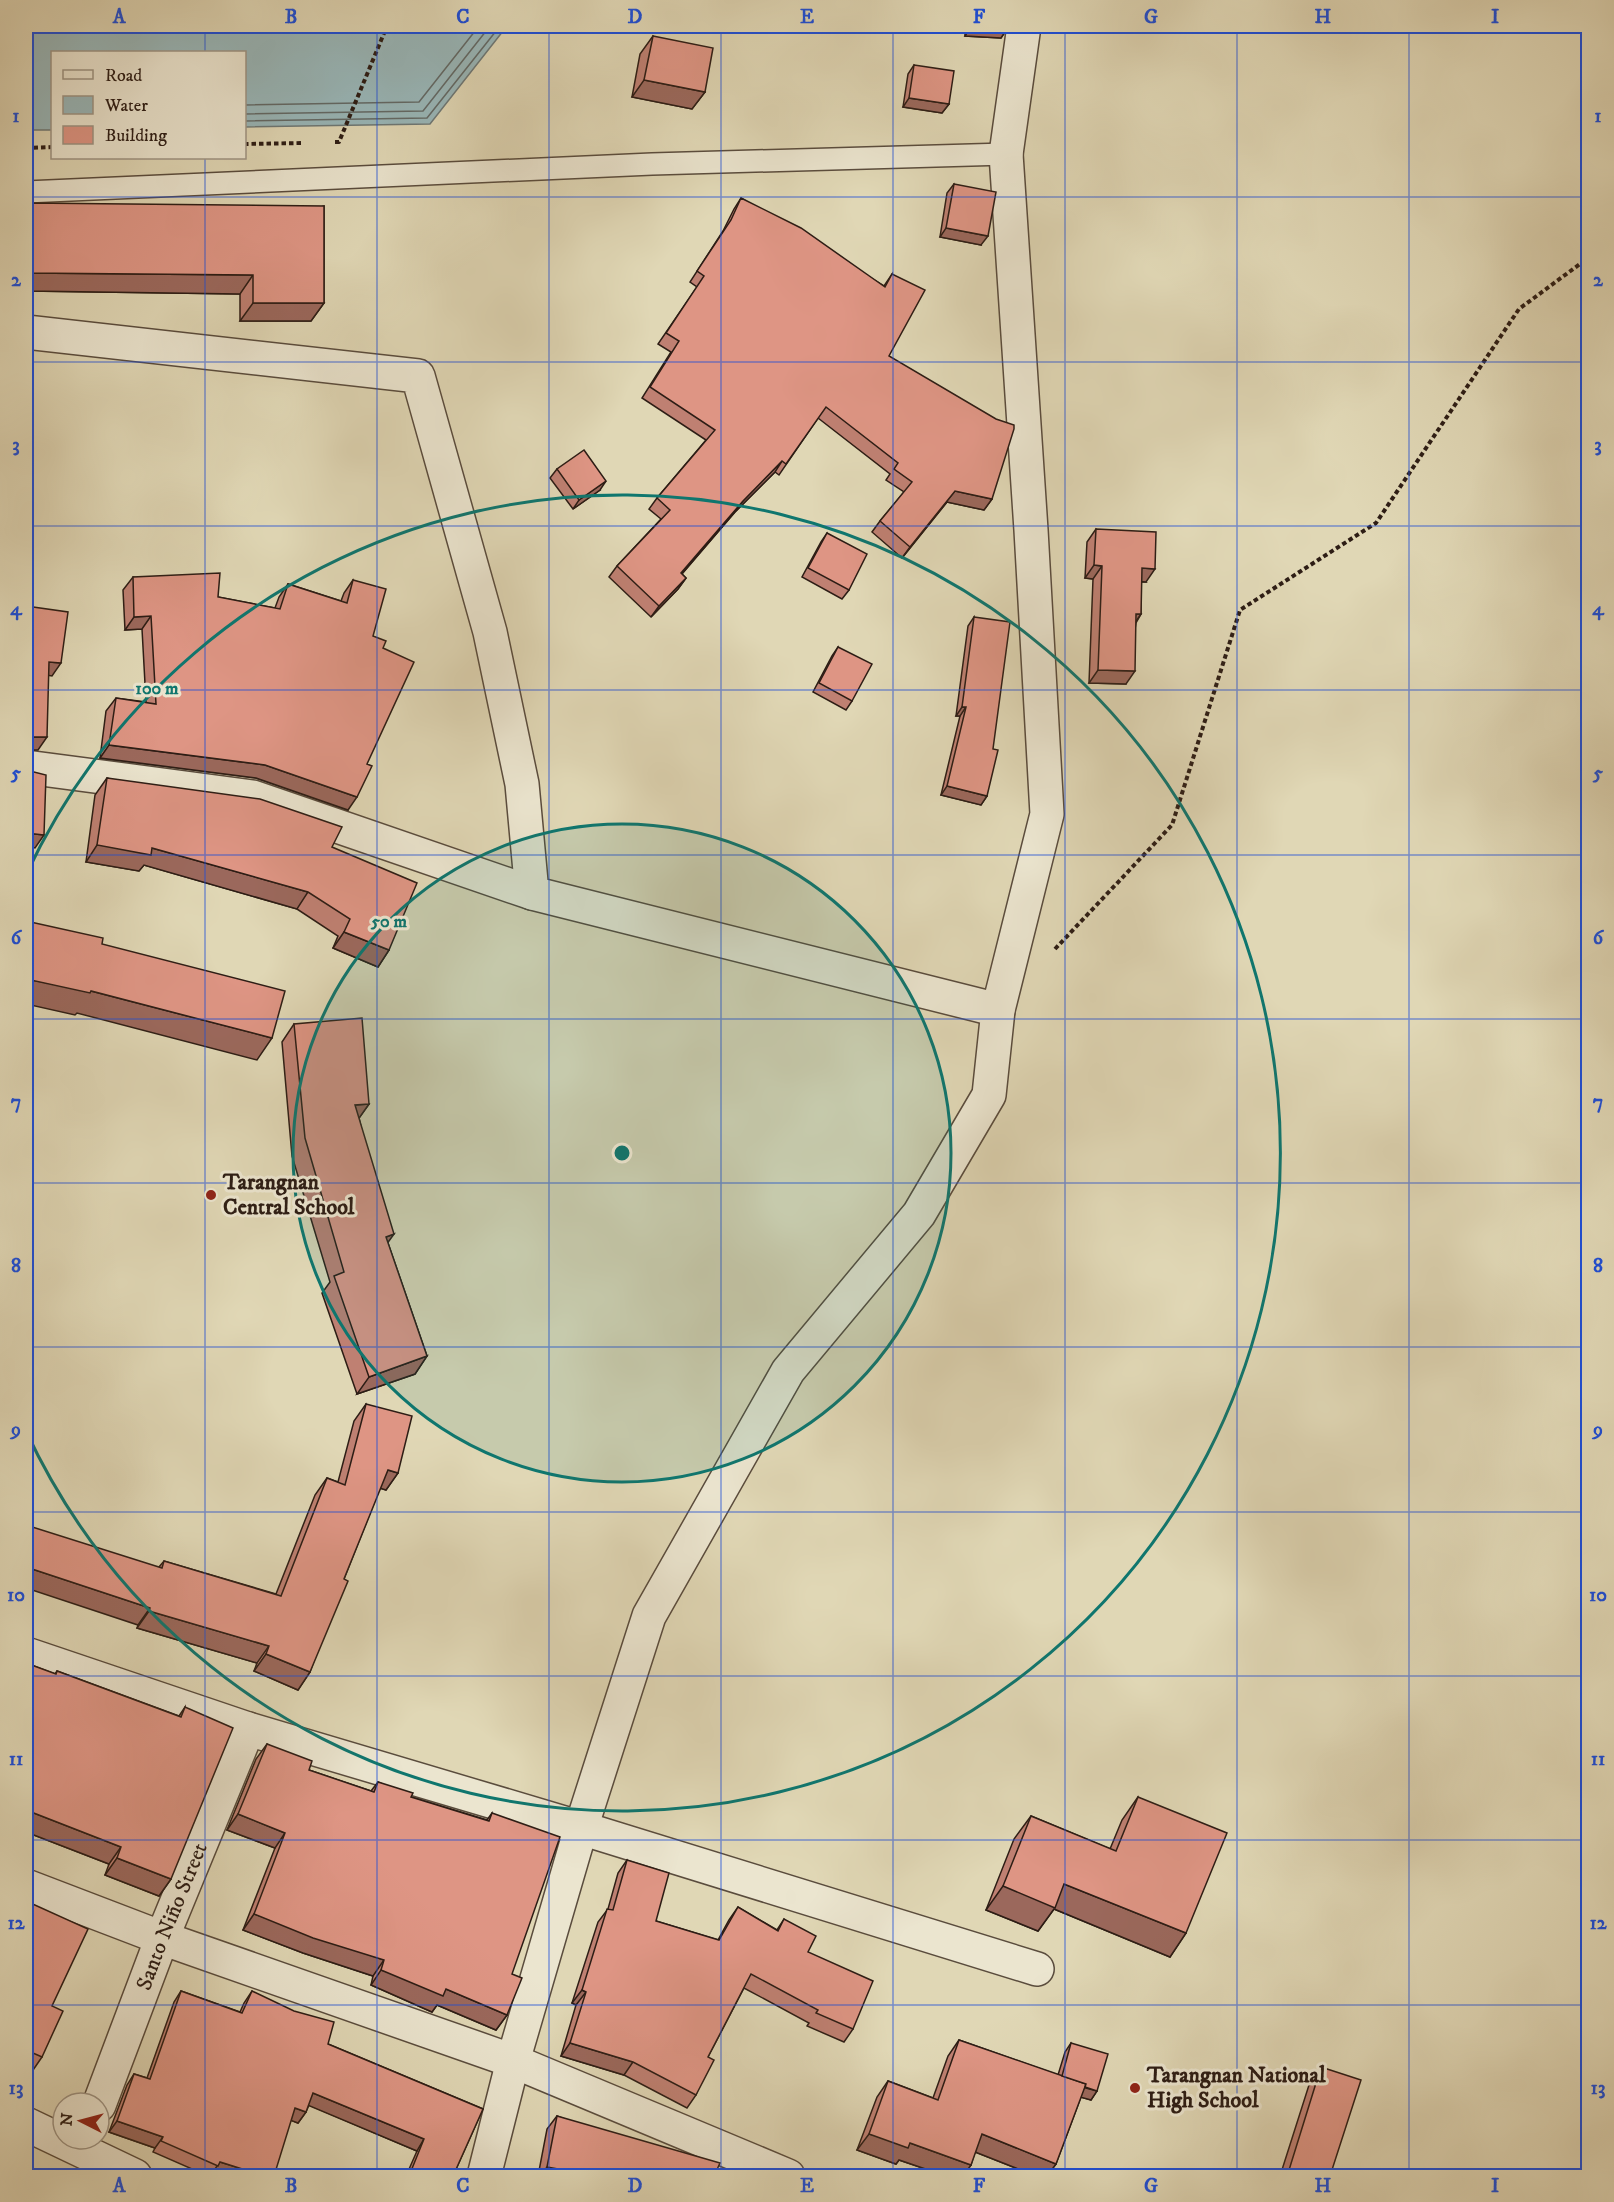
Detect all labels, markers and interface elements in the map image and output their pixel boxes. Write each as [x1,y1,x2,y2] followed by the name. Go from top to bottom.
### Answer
[112,5,127,30] text: A
[285,5,297,30] text: B
[456,5,470,30] text: C
[628,5,643,30] text: D
[800,5,814,30] text: E
[973,5,986,30] text: F
[1144,5,1158,30] text: G
[1315,5,1332,30] text: H
[1491,5,1499,30] text: I
[51,51,246,159] legend
[105,65,142,87] text: Road
[104,95,148,117] text: Water
[12,104,20,129] text: 1
[1594,104,1602,129] text: 1
[105,125,167,147] text: Building
[11,268,22,293] text: 2
[1593,268,1604,293] text: 2
[12,433,20,458] text: 3
[1594,433,1602,458] text: 3
[10,597,23,622] text: 4
[1592,597,1605,622] text: 4
[135,678,179,700] text: 100 m
[10,761,21,786] text: 5
[1592,761,1603,786] text: 5
[370,911,407,933] text: 50 m
[11,926,23,951] text: 6
[1593,926,1605,951] text: 6
[11,1090,21,1115] text: 7
[1593,1090,1603,1115] text: 7
[612,1143,632,1163] centre of rings
[222,1169,355,1221] place label: Tarangnan Central School
[204,1188,218,1202] marker: Tarangnan Central School
[11,1254,21,1279] text: 8
[1593,1254,1603,1279] text: 8
[9,1418,21,1443] text: 9
[1591,1418,1603,1443] text: 9
[7,1583,25,1608] text: 10
[1589,1583,1607,1608] text: 10
[9,1747,23,1772] text: 11
[1591,1747,1605,1772] text: 11
[130,1839,213,1994] street label: Santo Niño Street
[7,1911,26,1936] text: 12
[1589,1911,1608,1936] text: 12
[1146,2062,1326,2114] place label: Tarangnan National High School
[9,2076,23,2101] text: 13
[1591,2076,1605,2101] text: 13
[1128,2081,1142,2095] marker: Tarangnan National High School
[51,2091,111,2151] north arrow
[56,2112,78,2127] text: N
[112,2174,127,2199] text: A
[285,2174,297,2199] text: B
[456,2174,470,2199] text: C
[628,2174,643,2199] text: D
[800,2174,814,2199] text: E
[973,2174,986,2199] text: F
[1144,2174,1158,2199] text: G
[1315,2174,1332,2199] text: H
[1491,2174,1499,2199] text: I

